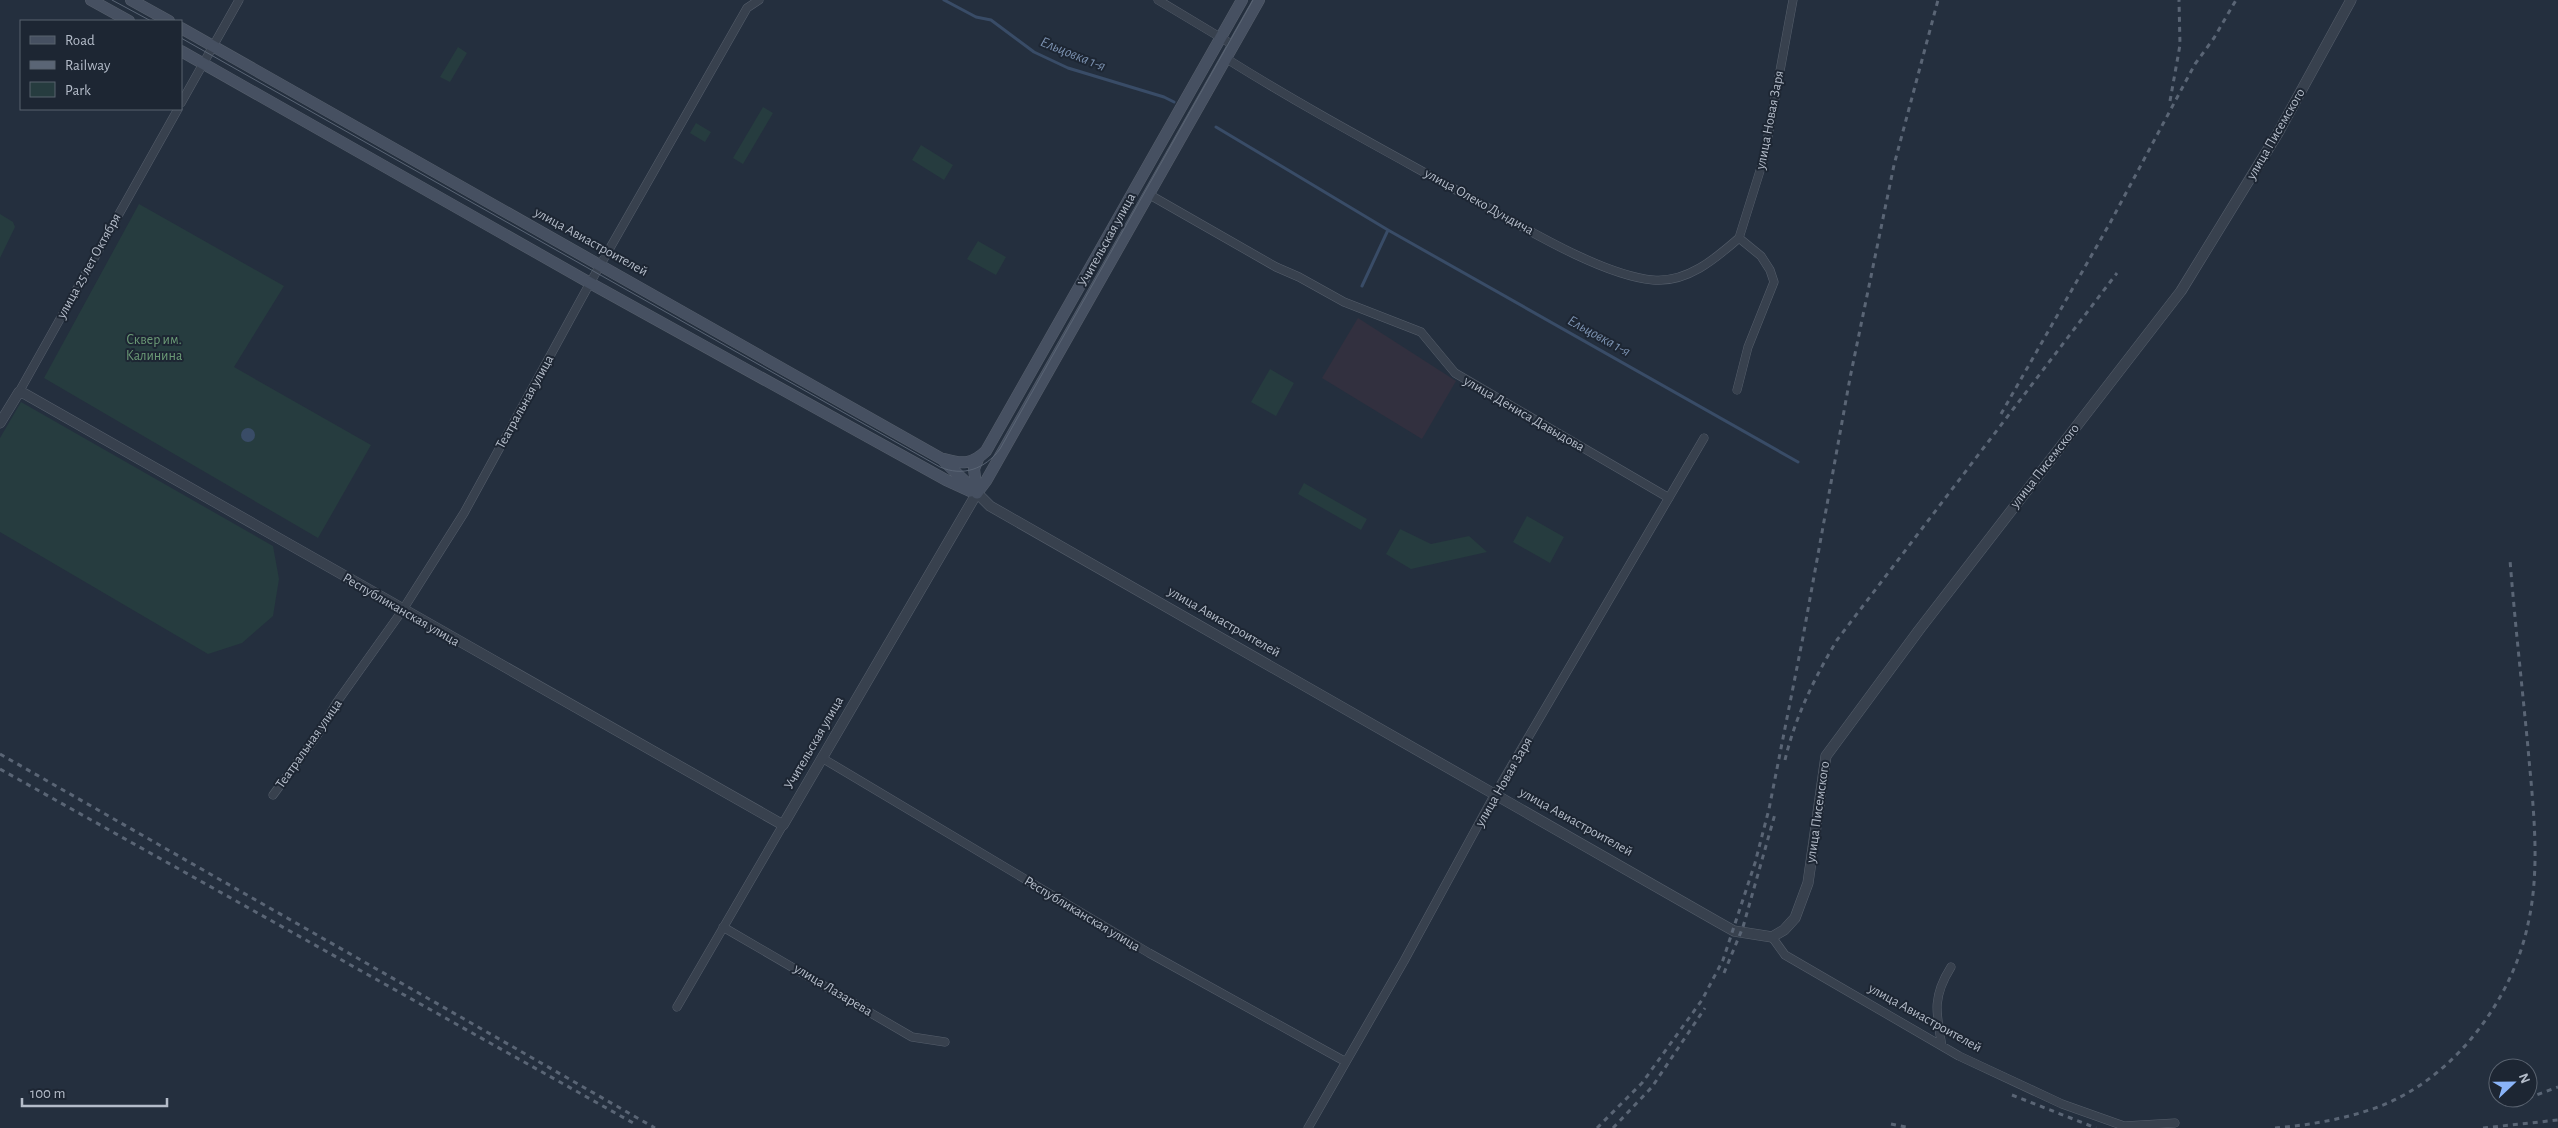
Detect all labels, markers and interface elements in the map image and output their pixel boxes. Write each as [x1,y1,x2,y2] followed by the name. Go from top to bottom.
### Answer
[20,20,182,110] legend
[65,33,95,48] text: Road
[1038,34,1108,74] water label: Ельцовка 1-я
[65,58,111,73] text: Railway
[1753,69,1786,172] street label: улица Новая Заря
[65,83,91,98] text: Park
[2244,86,2308,183] street label: улица Писемского
[1421,166,1537,238] street label: улица Олеко Дундича
[1076,190,1139,289] street label: Учительская улица
[531,205,650,279] street label: улица Авиастроителей
[54,211,124,322] street label: улица 25 лет Октября
[1565,313,1633,359] water label: Ельцовка 1-я
[126,333,183,363] park label: Сквер им. Калинина
[493,352,557,451] street label: Театральная улица
[1460,373,1587,455] street label: улица Дениса Давыдова
[2007,421,2082,512] street label: улица Писемского
[340,571,462,649] street label: Республиканская улица
[1165,584,1283,660] street label: улица Авиастроителей
[782,694,846,792] street label: Учительская улица
[273,696,345,791] street label: Театральная улица
[1472,735,1535,830] street label: улица Новая Заря
[1804,760,1832,865] street label: улица Писемского
[1516,785,1635,859] street label: улица Авиастроителей
[1022,874,1143,954] street label: Республиканская улица
[791,961,875,1019] street label: улица Лазарева
[1865,981,1984,1055] street label: улица Авиастроителей
[2488,1058,2538,1108] north arrow
[2516,1071,2532,1086] text: N
[22,1076,168,1108] scale bar
[30,1086,65,1101] text: 100 m

